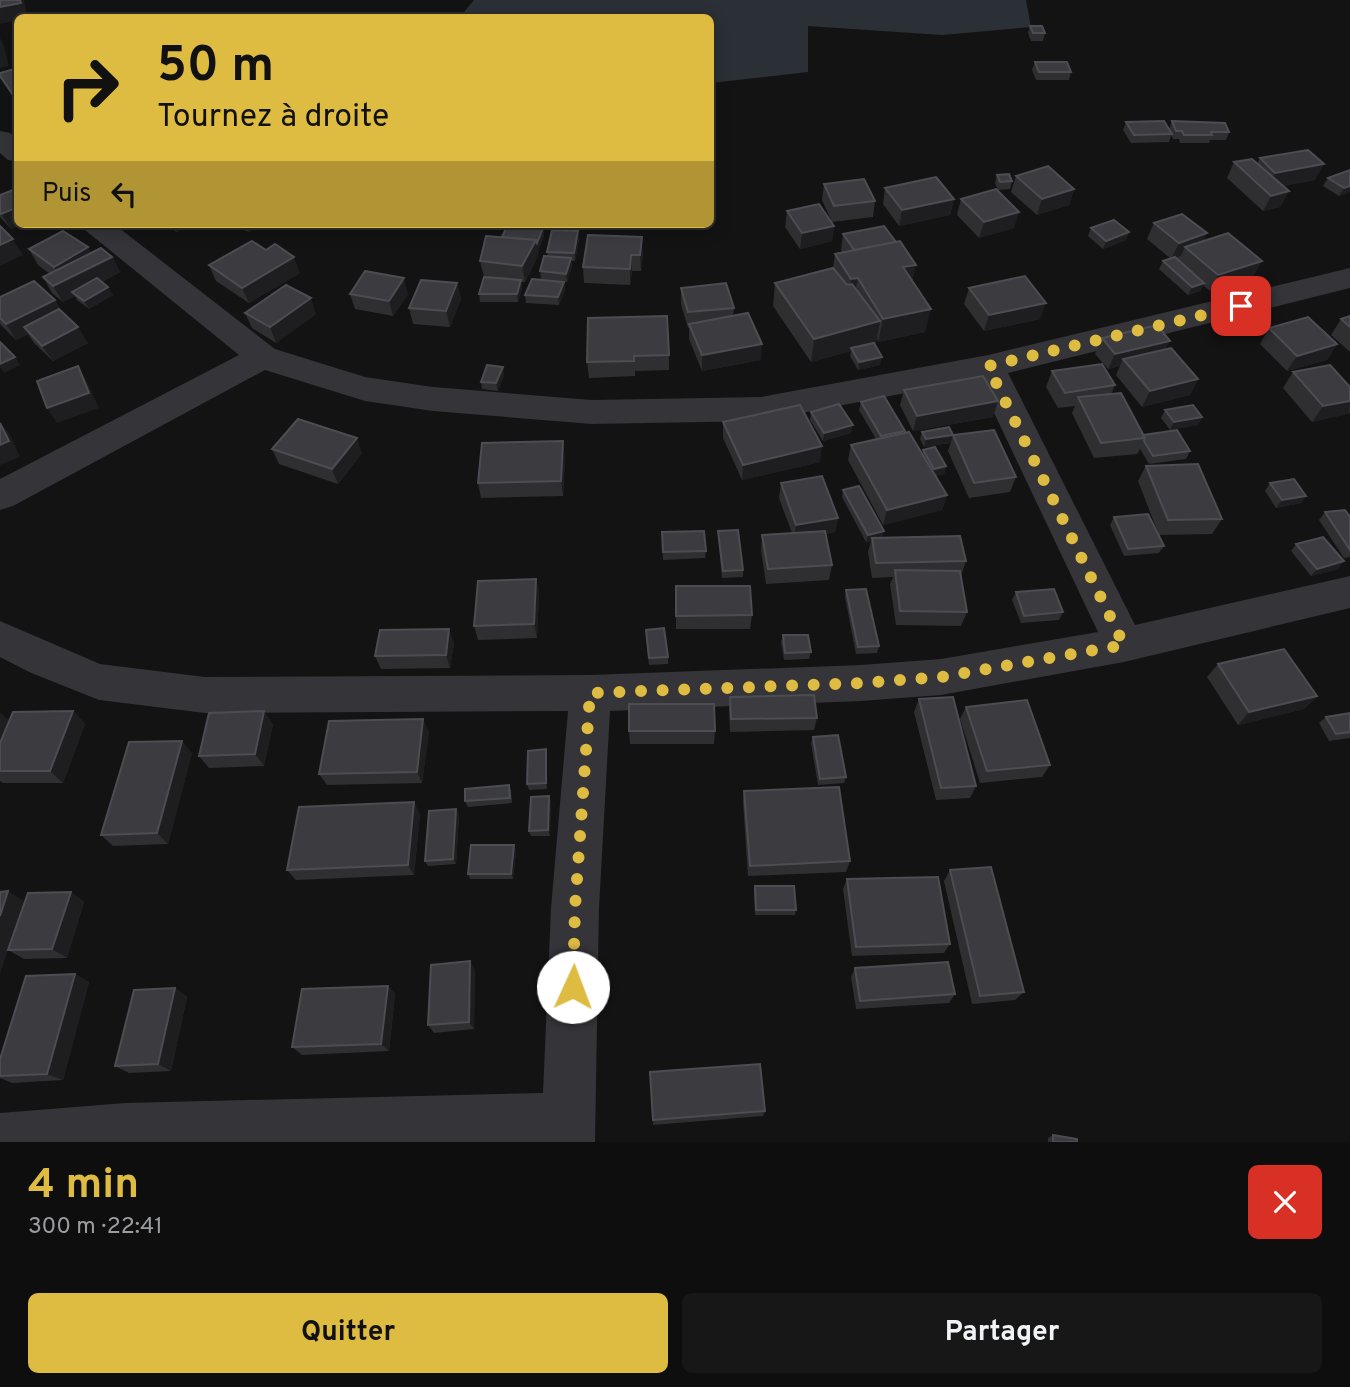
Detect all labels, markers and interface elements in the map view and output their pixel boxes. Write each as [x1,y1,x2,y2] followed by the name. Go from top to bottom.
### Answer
[157,37,274,99] text: 50 m
[42,42,133,133] icon: right
[157,98,389,138] text: Tournez à droite
[105,175,143,213] icon: left
[42,178,91,211] text: Puis
[1211,276,1271,336] pin
[1222,287,1260,325] icon: arrive
[536,950,610,1024] position arrow
[28,1160,139,1213] text: 4 min
[1248,1165,1322,1239] button: close
[28,1213,163,1242] text: 300 m · 22:41
[28,1293,668,1373] button: Quitter
[682,1293,1322,1373] button: Partager

